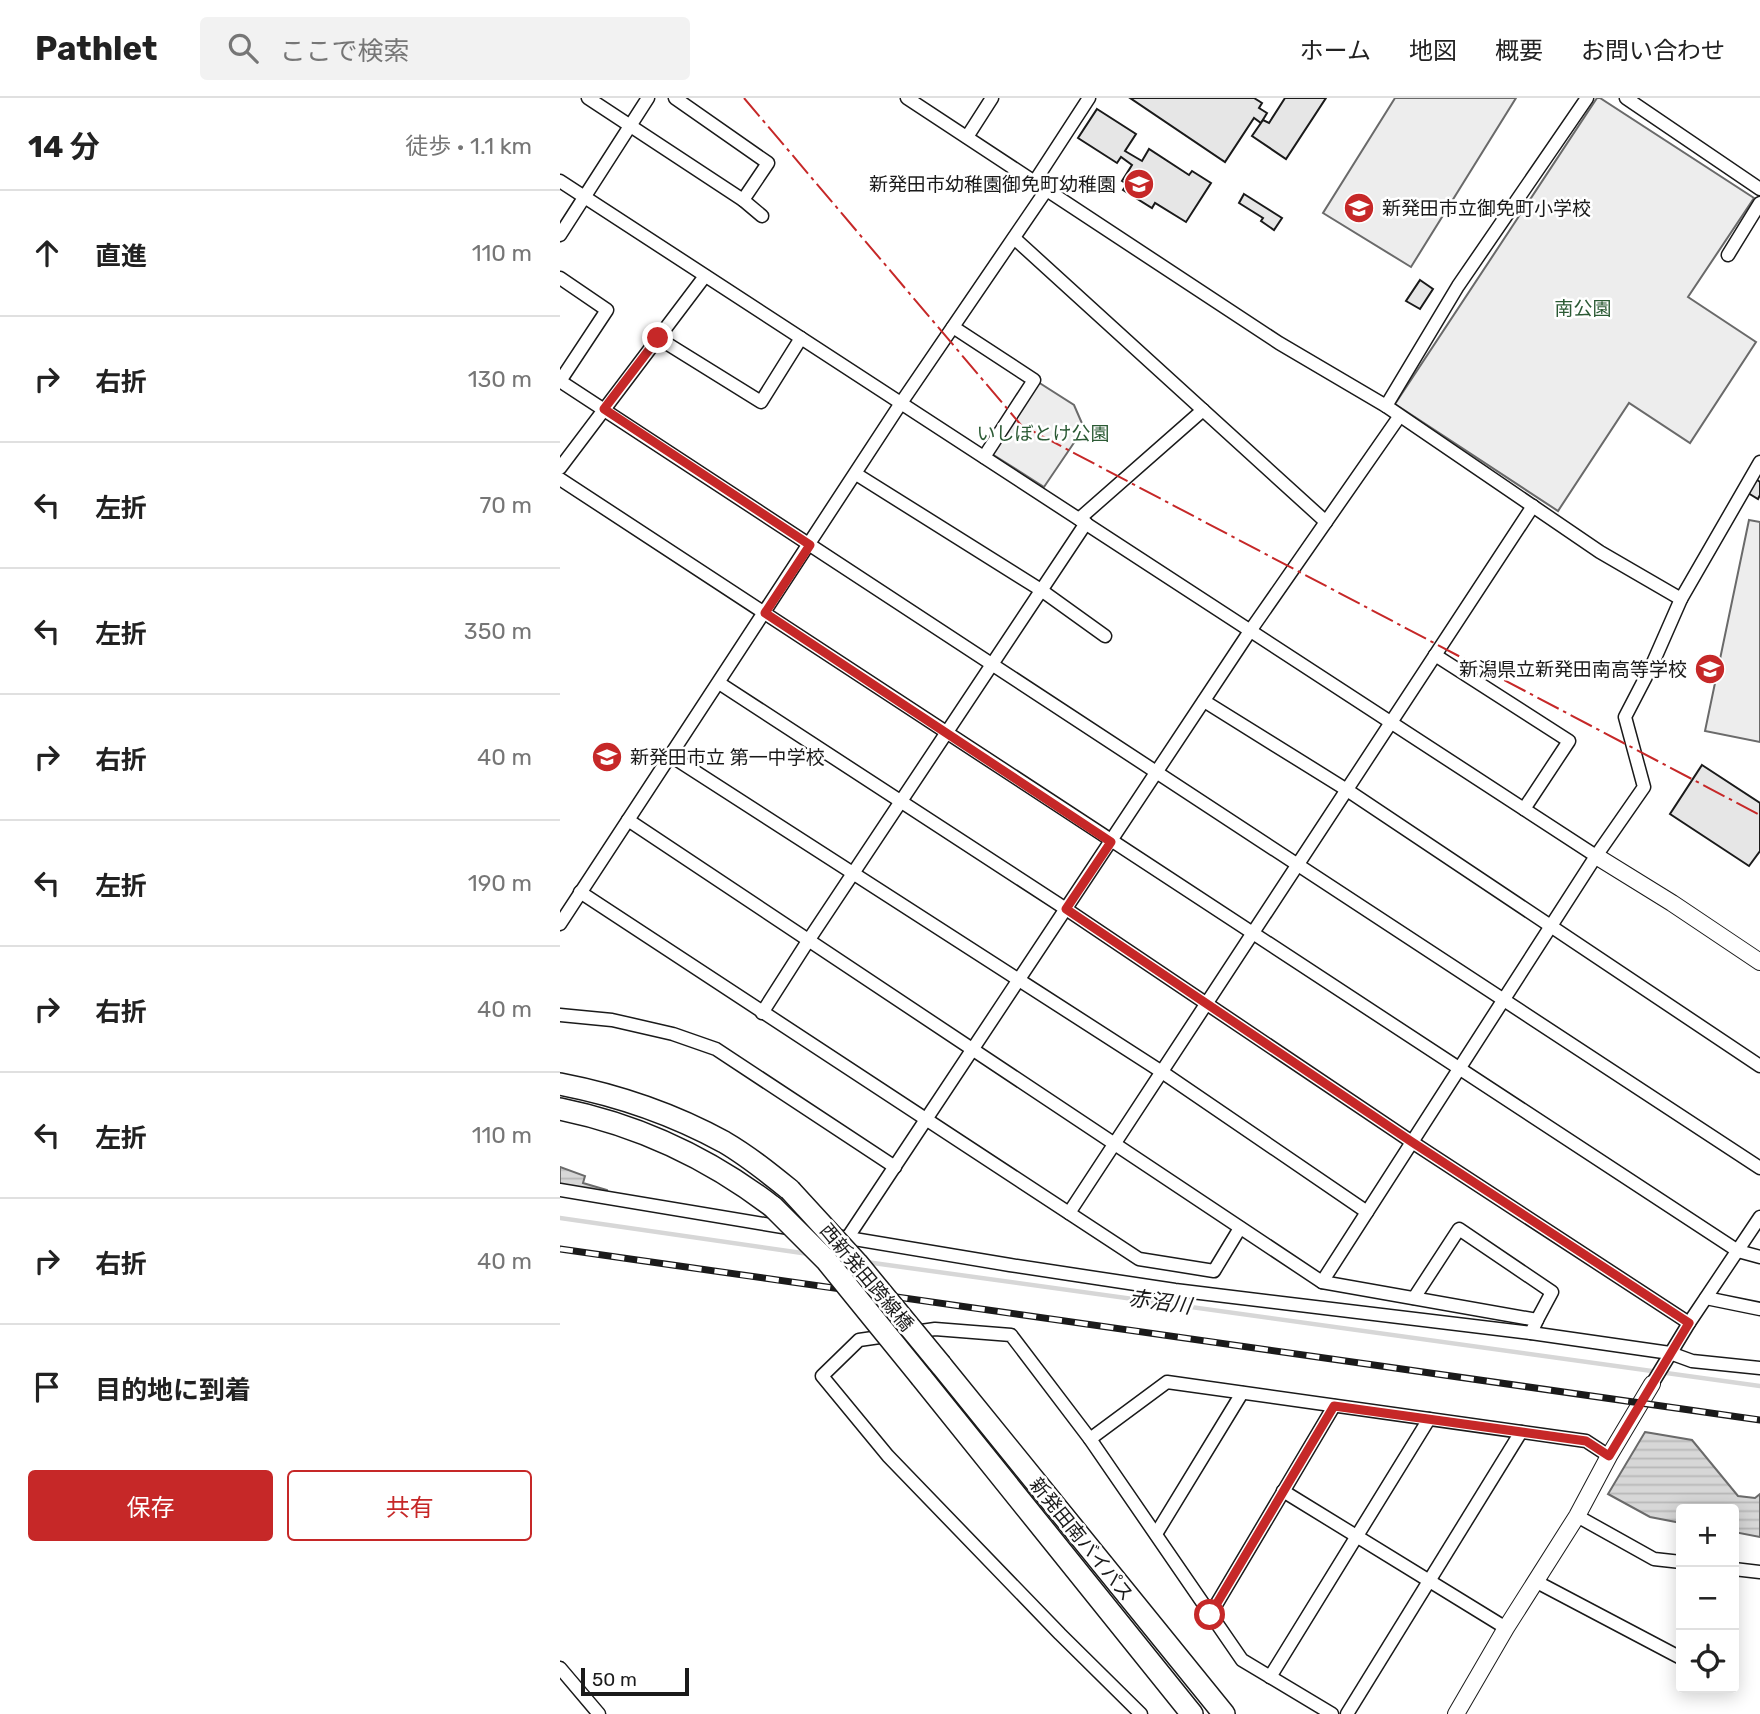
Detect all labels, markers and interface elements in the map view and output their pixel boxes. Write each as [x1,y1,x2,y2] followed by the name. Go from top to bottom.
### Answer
[200,17,690,80] search box
[35,29,158,68] text: Pathlet
[224,29,262,67] icon: search
[280,36,410,67] text: ここで検索
[1300,37,1371,65] text: ホーム
[1409,37,1457,65] text: 地図
[1495,37,1543,65] text: 概要
[1581,37,1725,65] text: お問い合わせ
[28,129,100,165] text: 14 分
[405,132,532,160] text: 徒歩 · 1.1 km
[1122,167,1156,201] school or university icon: 新発田市幼稚園御免町幼稚園
[869,173,1116,196] place label: 新発田市幼稚園御免町幼稚園
[1342,191,1376,225] school or university icon: 新発田市立御免町小学校
[1382,197,1591,220] place label: 新発田市立御免町小学校
[28,234,66,272] icon: ahead
[472,239,532,267] text: 110 m
[95,241,147,272] text: 直進
[1554,297,1612,320] park label: 南公園
[642,322,673,353] route end
[28,360,66,398] icon: right
[468,365,532,393] text: 130 m
[95,367,147,398] text: 右折
[976,422,1110,445] park label: いしぼとけ公園
[28,486,66,524] icon: left
[480,491,532,519] text: 70 m
[95,493,147,524] text: 左折
[28,612,66,650] icon: left
[464,617,532,645] text: 350 m
[95,619,147,650] text: 左折
[1693,652,1727,686] school or university icon: 新潟県立新発田南高等学校
[1459,658,1687,681] place label: 新潟県立新発田南高等学校
[28,738,66,776] icon: right
[590,740,624,774] school or university icon: 新発田市立 第一中学校
[477,743,532,771] text: 40 m
[95,745,147,776] text: 右折
[630,746,825,769] place label: 新発田市立 第一中学校
[28,864,66,902] icon: left
[468,869,532,897] text: 190 m
[95,871,147,902] text: 左折
[28,990,66,1028] icon: right
[477,995,532,1023] text: 40 m
[95,997,147,1028] text: 右折
[28,1116,66,1154] icon: left
[472,1121,532,1149] text: 110 m
[95,1123,147,1154] text: 左折
[815,1219,918,1336] street label: 西新発田跨線橋
[28,1242,66,1280] icon: right
[477,1247,532,1275] text: 40 m
[95,1249,147,1280] text: 右折
[1127,1285,1195,1319] water label: 赤沼川
[28,1368,66,1406] icon: arrive
[95,1375,251,1406] text: 目的地に到着
[28,1470,273,1541] button: 保存
[287,1470,532,1541] button: 共有
[1025,1473,1138,1605] street label: 新発田南バイパス
[1676,1504,1739,1693] map controls
[1676,1504,1739,1567] button: +
[1676,1567,1739,1630] button: −
[1194,1599,1225,1630] route start
[1676,1630,1739,1693] button: locate
[581,1665,690,1697] scale bar
[592,1668,637,1691] text: 50 m

